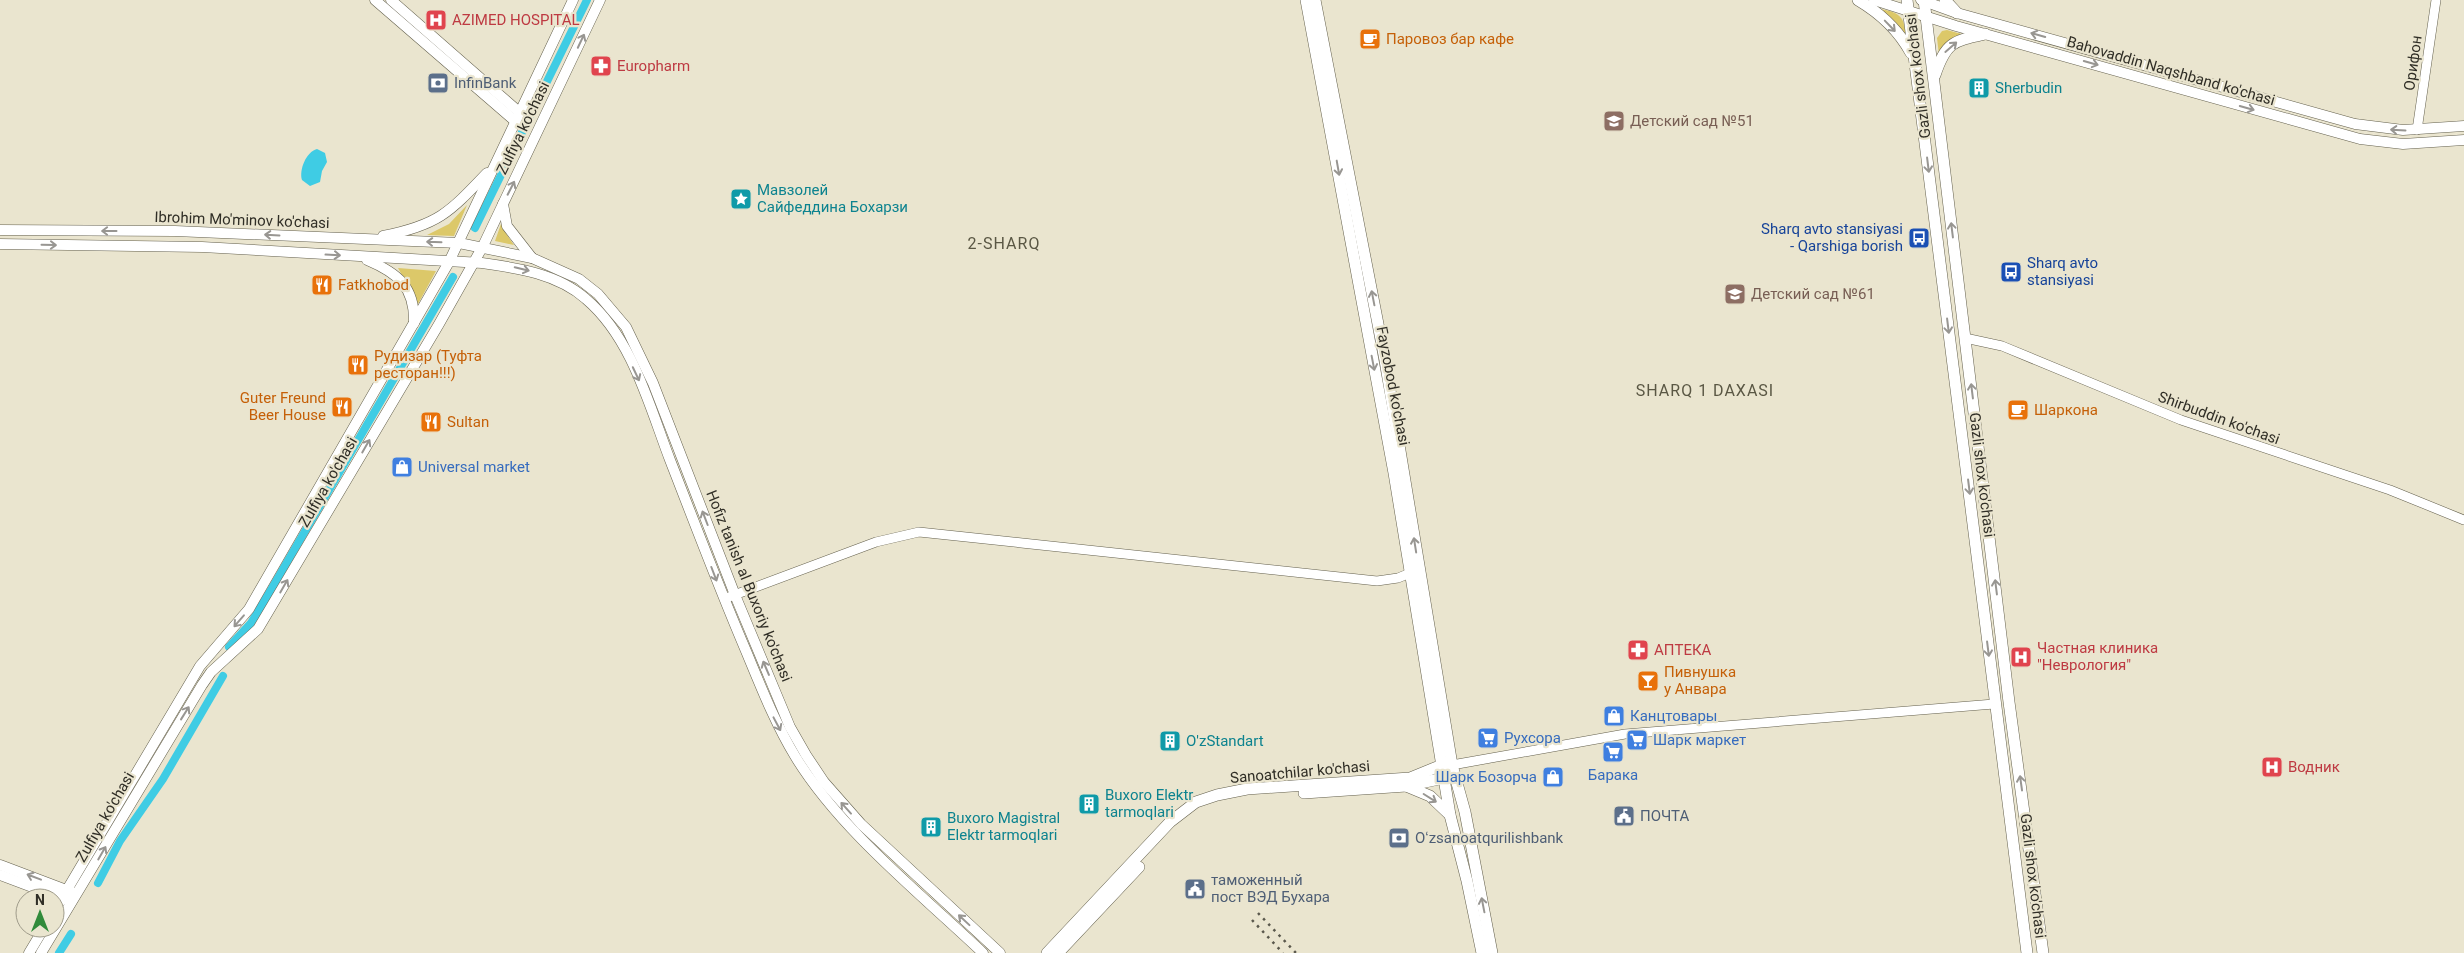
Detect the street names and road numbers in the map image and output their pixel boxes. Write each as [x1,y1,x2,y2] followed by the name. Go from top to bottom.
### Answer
[1901,13,1935,139] street label: Gazli shox ko'chasi
[2065,33,2277,109] street label: Bahovaddin Naqshband ko'chasi
[2400,34,2426,92] street label: Орифон
[493,79,553,177] street label: Zulfiya ko'chasi
[154,208,330,232] street label: Ibrohim Mo'minov ko'chasi
[1373,325,1413,447] street label: Fayzobod ko'chasi
[2156,388,2282,448] street label: Shirbuddin ko'chasi
[1965,412,1999,538] street label: Gazli shox ko'chasi
[295,434,361,530] street label: Zulfiya ko'chasi
[702,488,796,684] street label: Hofiz tanish al Buxoriy ko'chasi
[1229,757,1371,787] street label: Sanoatchilar ko'chasi
[72,769,138,865] street label: Zulfiya ko'chasi
[2016,813,2050,939] street label: Gazli shox ko'chasi

